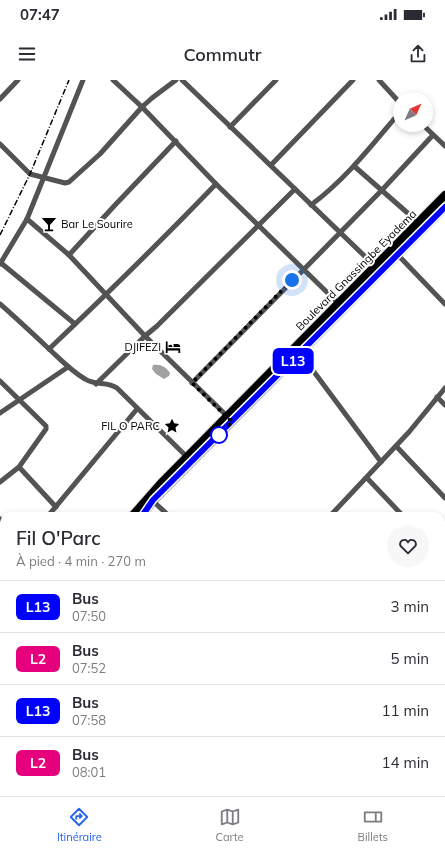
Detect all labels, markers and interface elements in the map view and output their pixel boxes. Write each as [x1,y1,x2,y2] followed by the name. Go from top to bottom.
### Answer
[20,5,60,24] text: 07:47
[16,43,38,65] icon: menu
[184,43,262,66] text: Commutr
[407,43,429,65] icon: share
[393,92,433,132] north arrow
[393,92,433,132] map controls
[293,207,419,333] street label: Boulevard Gnassingbe Eyadema
[40,215,58,233] bar icon: Bar Le Sourire
[61,217,133,231] place label: Bar Le Sourire
[282,270,302,290] your location
[164,338,182,356] hotel icon: DJIFEZI
[125,340,161,354] place label: DJIFEZI
[270,348,316,374] line badge: L13
[281,352,305,370] text: L13
[163,417,181,435] place icon: FIL O PARC
[101,419,160,433] place label: FIL O PARC
[210,426,228,444] unlabelled marker
[387,525,429,567] button: heart
[16,526,101,550] text: Fil O'Parc
[16,553,146,569] text: À pied · 4 min · 270 m
[72,589,99,608] text: Bus
[391,597,429,616] text: 3 min
[26,598,50,616] text: L13
[72,608,106,624] text: 07:50
[72,641,99,660] text: Bus
[391,649,429,668] text: 5 min
[30,650,46,668] text: L2
[72,660,106,676] text: 07:52
[72,693,99,712] text: Bus
[382,701,429,720] text: 11 min
[26,702,50,720] text: L13
[72,712,106,728] text: 07:58
[72,745,99,764] text: Bus
[382,753,429,772] text: 14 min
[30,754,46,772] text: L2
[72,764,106,780] text: 08:01
[57,806,102,844] tab: Itinéraire
[216,806,244,844] tab: Carte
[357,806,388,844] tab: Billets

